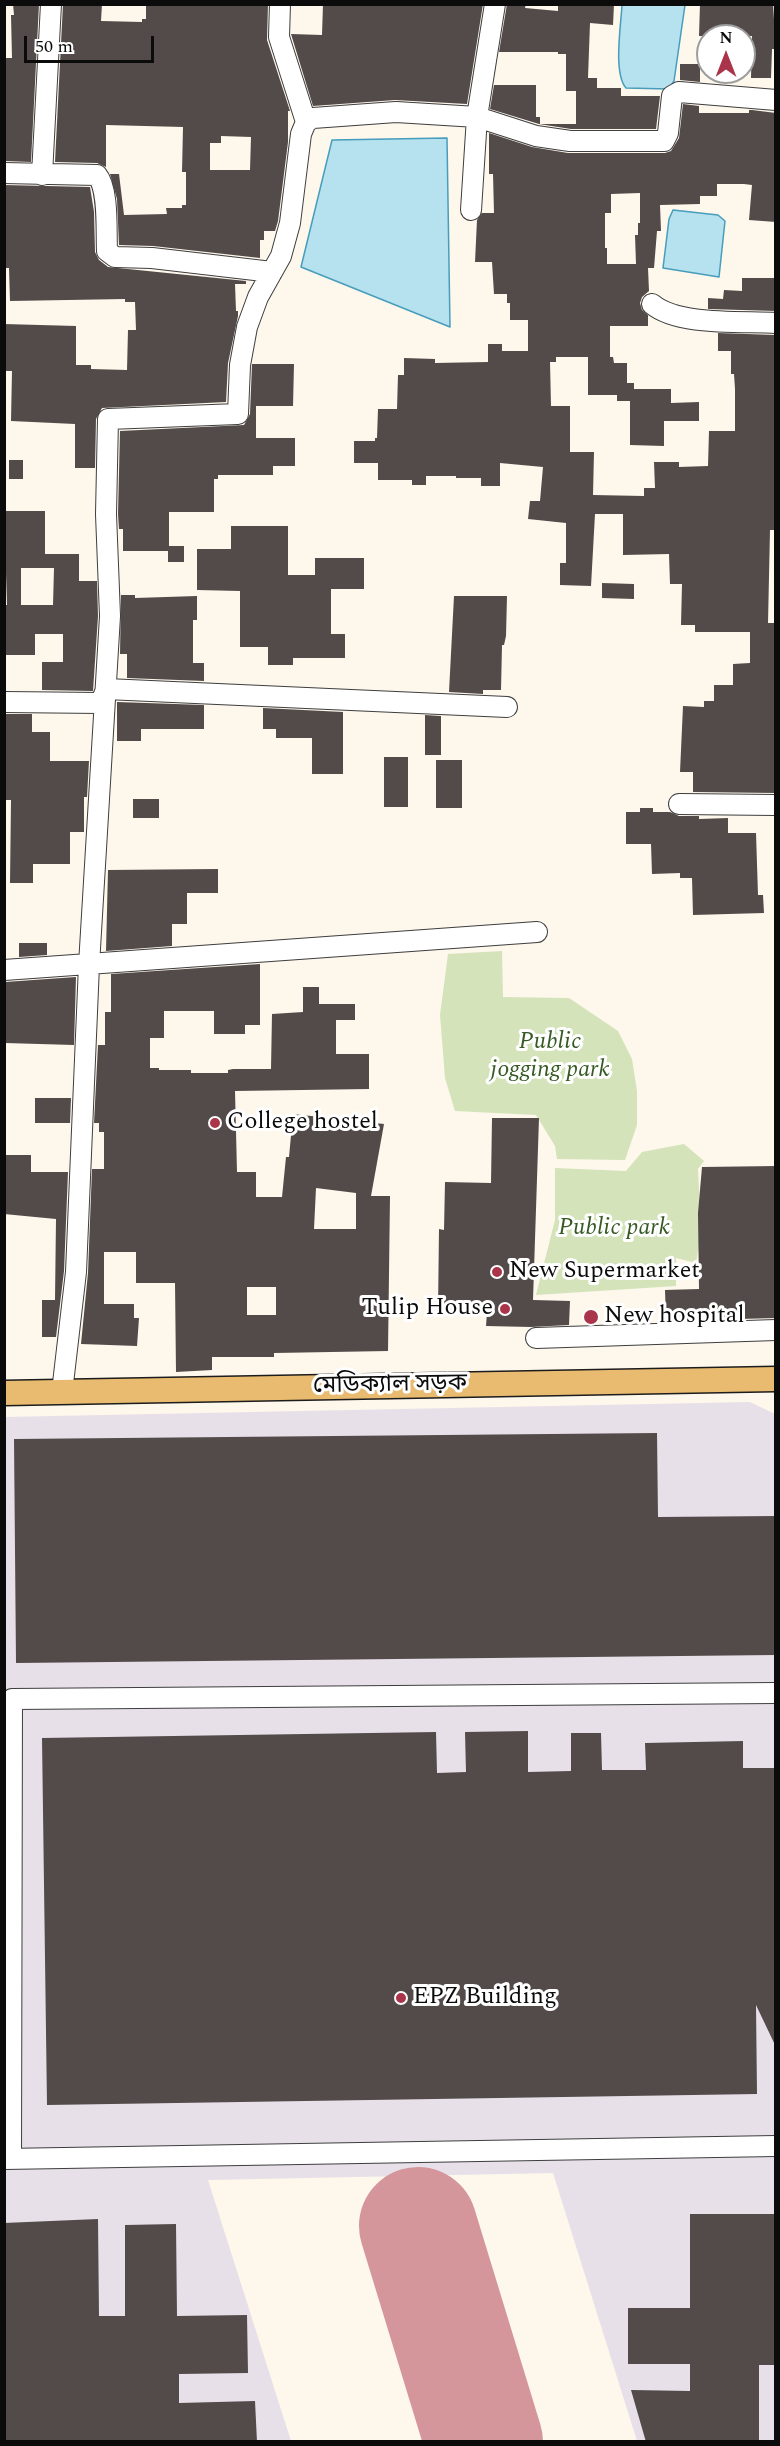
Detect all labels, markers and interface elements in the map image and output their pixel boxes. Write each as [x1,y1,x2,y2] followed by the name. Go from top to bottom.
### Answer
[27,24,158,62] scale bar
[696,24,756,84] north arrow
[719,26,733,50] text: N
[35,33,73,60] text: 50 m
[490,1029,610,1085] park label: Public jogging park
[227,1109,378,1137] place label: College hostel
[208,1116,222,1130] marker: College hostel
[558,1215,670,1243] park label: Public park
[509,1258,700,1286] place label: New Supermarket
[490,1265,504,1279] marker: New Supermarket
[362,1295,493,1323] place label: Tulip House
[498,1302,512,1316] marker: Tulip House
[604,1303,744,1331] place label: New hospital
[582,1308,600,1326] marker: New hospital
[313,1370,467,1402] street label: মেডিক্যাল সড়ক
[413,1984,557,2012] place label: EPZ Building
[394,1991,408,2005] marker: EPZ Building

